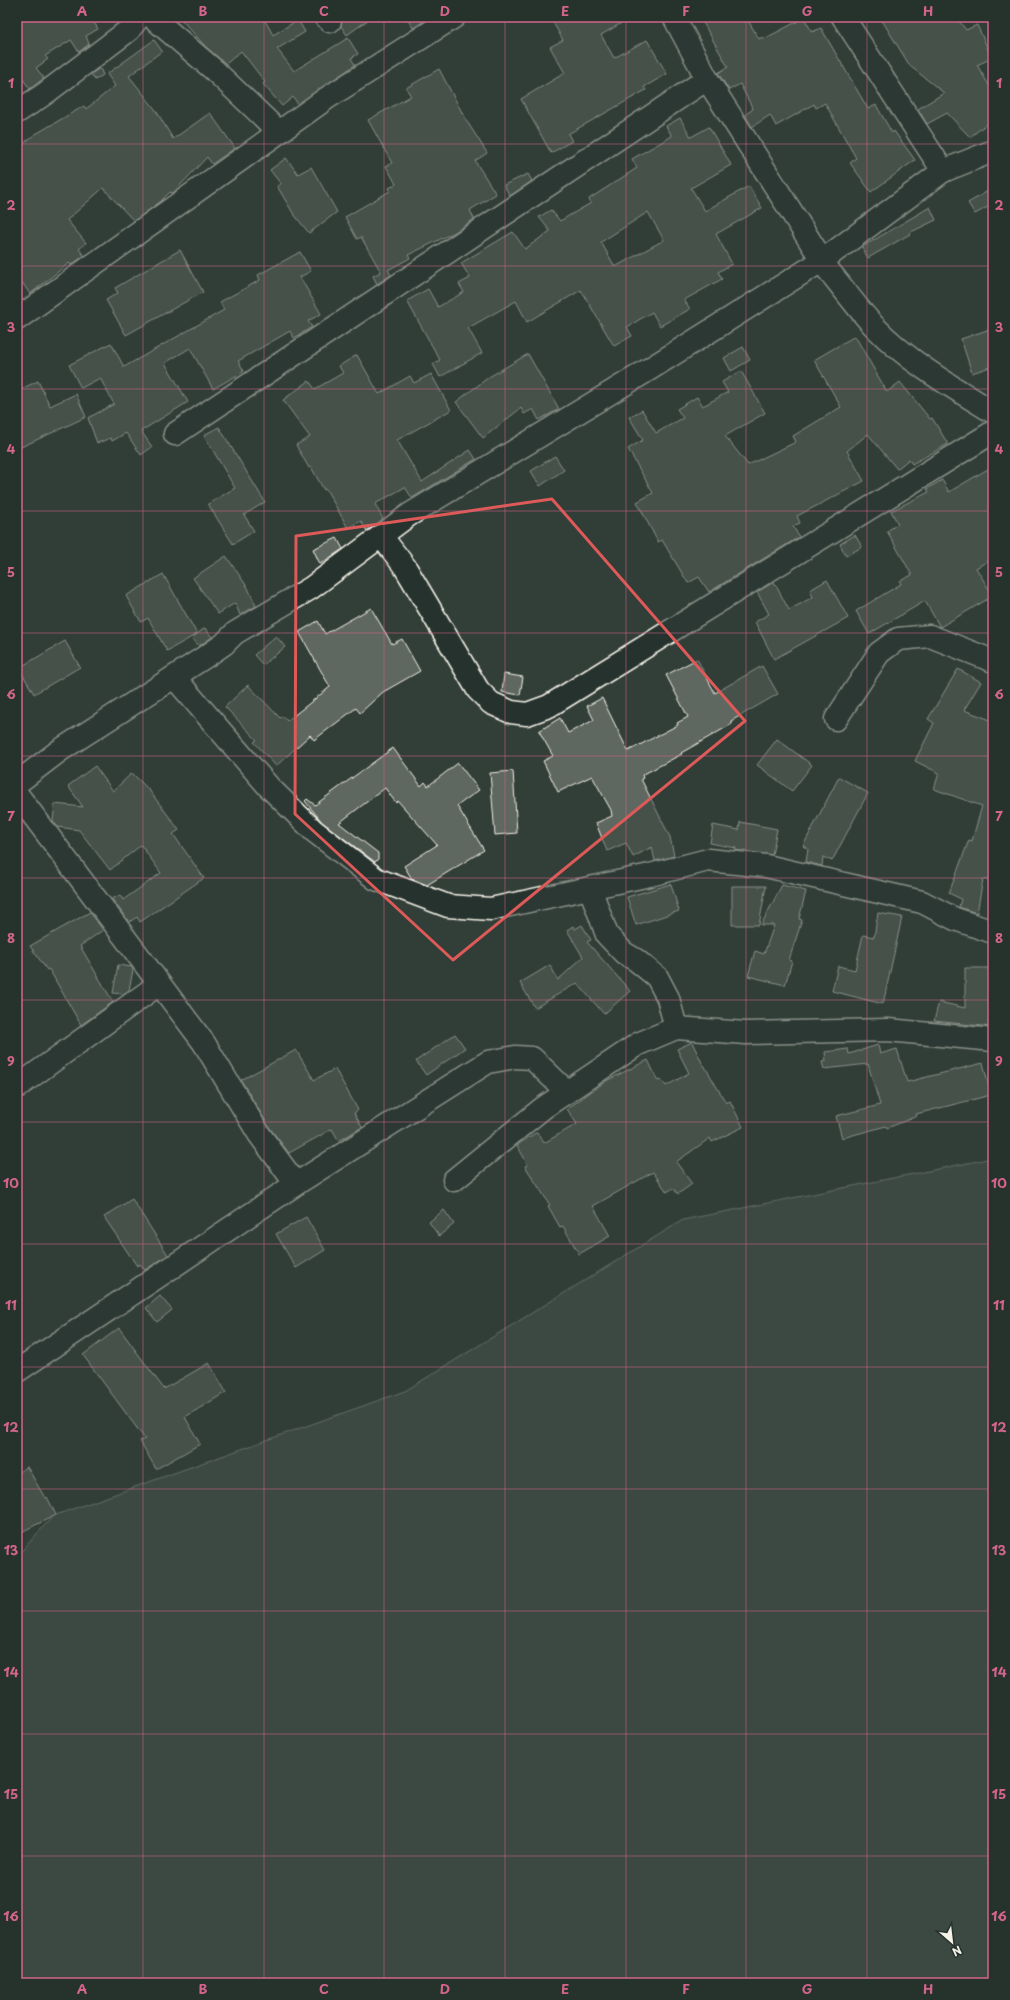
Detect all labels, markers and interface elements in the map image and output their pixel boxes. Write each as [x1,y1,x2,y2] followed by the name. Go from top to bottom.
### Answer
[77,1,87,20] text: A
[199,1,208,20] text: B
[319,1,329,20] text: C
[440,1,450,20] text: D
[561,1,569,20] text: E
[682,1,690,20] text: F
[802,1,812,20] text: G
[923,1,933,20] text: H
[8,73,14,92] text: 1
[996,73,1002,92] text: 1
[6,195,16,214] text: 2
[994,195,1004,214] text: 2
[7,317,16,336] text: 3
[995,317,1004,336] text: 3
[7,439,16,458] text: 4
[995,439,1004,458] text: 4
[7,562,15,581] text: 5
[995,562,1003,581] text: 5
[6,684,16,703] text: 6
[994,684,1004,703] text: 6
[7,806,15,825] text: 7
[995,806,1003,825] text: 7
[7,928,15,947] text: 8
[995,928,1003,947] text: 8
[7,1051,15,1070] text: 9
[995,1051,1003,1070] text: 9
[3,1173,19,1192] text: 10
[991,1173,1007,1192] text: 10
[5,1295,17,1314] text: 11
[993,1295,1005,1314] text: 11
[3,1417,19,1436] text: 12
[991,1417,1007,1436] text: 12
[4,1540,19,1559] text: 13
[992,1540,1007,1559] text: 13
[3,1662,19,1681] text: 14
[991,1662,1007,1681] text: 14
[4,1784,18,1803] text: 15
[992,1784,1006,1803] text: 15
[3,1906,19,1925] text: 16
[991,1906,1007,1925] text: 16
[932,1922,972,1962] north arrow
[949,1942,965,1961] text: N
[77,1979,87,1998] text: A
[199,1979,208,1998] text: B
[319,1979,329,1998] text: C
[440,1979,450,1998] text: D
[561,1979,569,1998] text: E
[682,1979,690,1998] text: F
[802,1979,812,1998] text: G
[923,1979,933,1998] text: H

